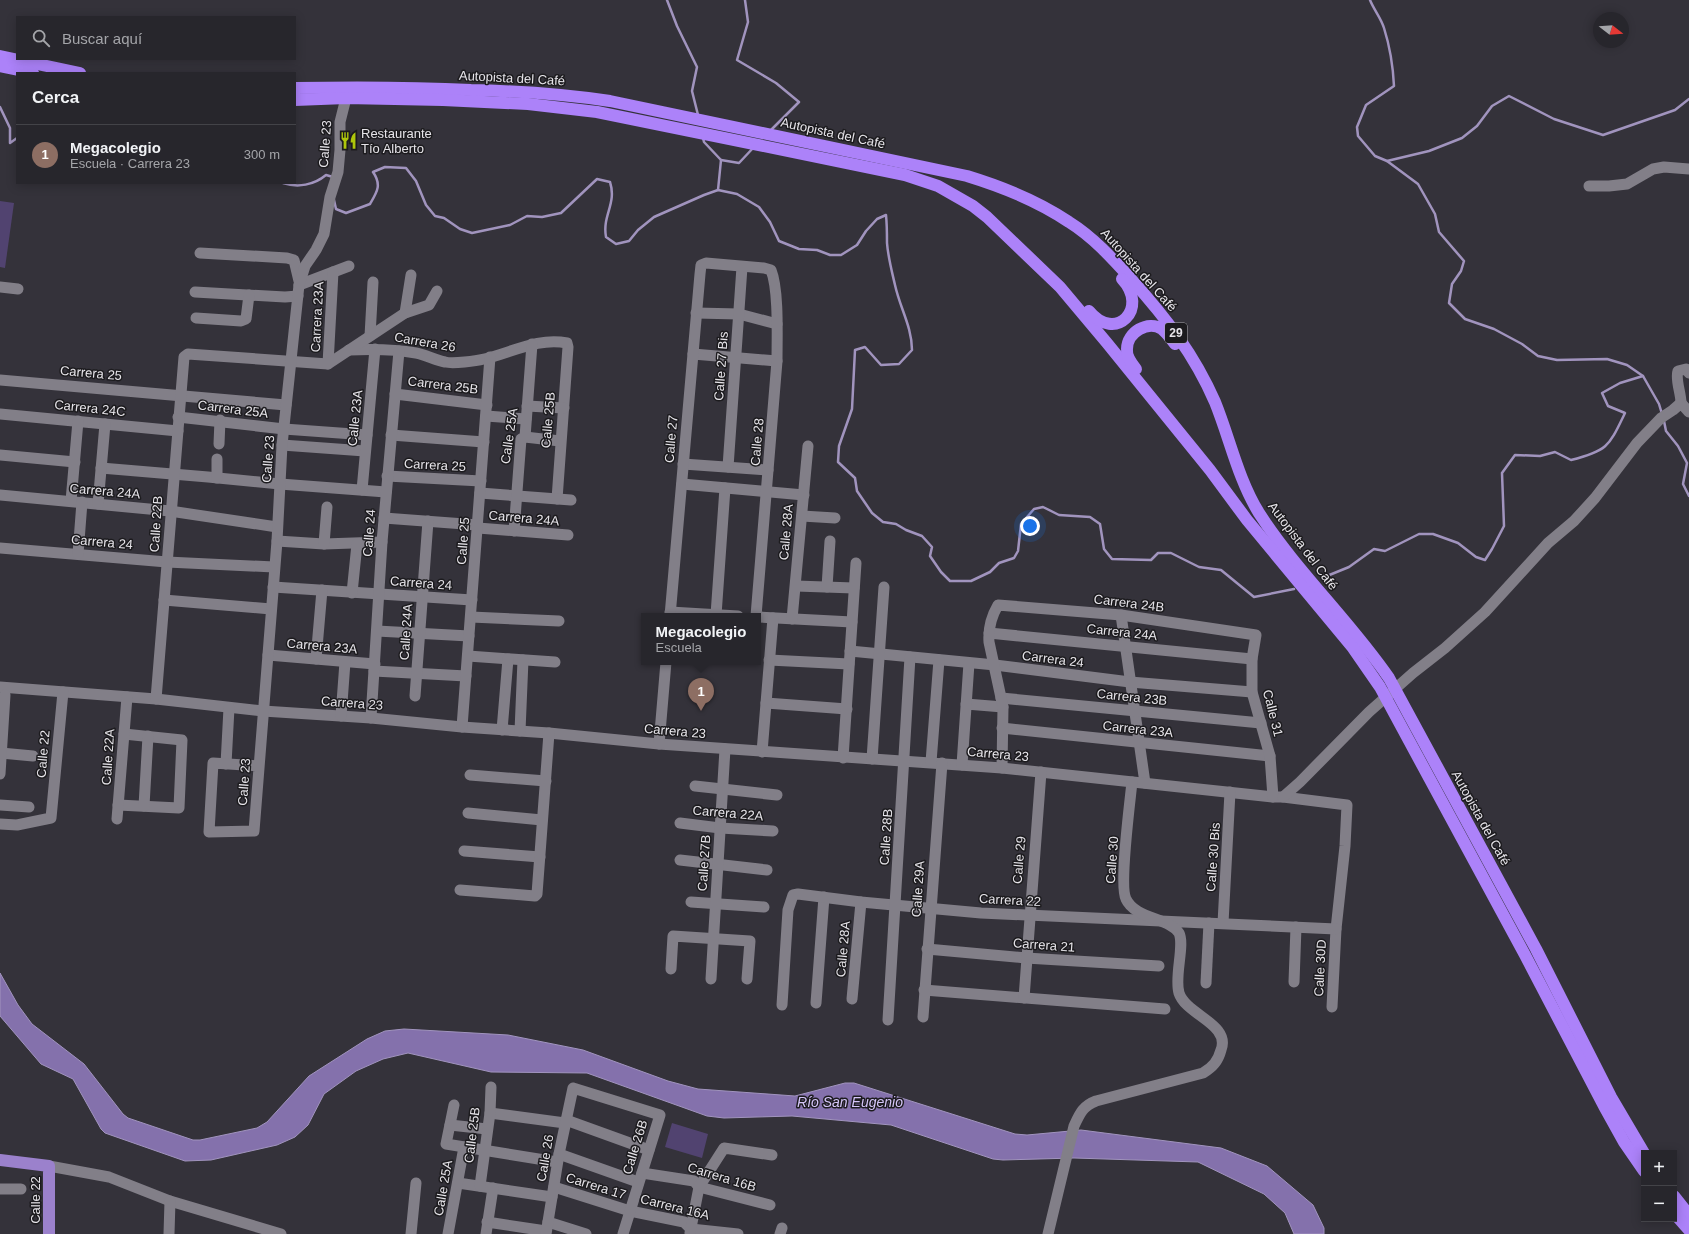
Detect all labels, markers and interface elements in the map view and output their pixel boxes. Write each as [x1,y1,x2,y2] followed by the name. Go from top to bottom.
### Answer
[1593,12,1629,48] north arrow
[16,16,296,60] search box
[30,27,52,49] icon: search
[62,30,142,47] text: Buscar aquí
[459,68,565,88] street label: Autopista del Café
[32,88,79,107] text: Cerca
[779,115,887,151] street label: Autopista del Café
[316,120,334,168] street label: Calle 23
[361,126,432,156] place label: Restaurante Tío Alberto
[338,130,358,150] restaurant icon: Restaurante Tío Alberto
[70,139,161,156] text: Megacolegio
[41,147,49,162] text: 1
[244,147,280,162] text: 300 m
[70,156,190,171] text: Escuela · Carrera 23
[1098,226,1180,314] street label: Autopista del Café
[308,281,326,353] street label: Carrera 23A
[1165,323,1187,343] road number: 29
[393,329,457,355] street label: Carrera 26
[711,330,731,401] street label: Calle 27 Bis
[59,363,123,383] street label: Carrera 25
[407,373,479,397] street label: Carrera 25B
[345,389,365,447] street label: Calle 23A
[538,391,558,449] street label: Calle 25B
[54,397,126,419] street label: Carrera 24C
[197,397,269,421] street label: Carrera 25A
[498,407,520,465] street label: Calle 25A
[661,415,681,463] street label: Calle 27
[747,418,767,466] street label: Calle 28
[259,435,277,483] street label: Calle 23
[404,456,466,474] street label: Carrera 25
[69,480,141,502] street label: Carrera 24A
[147,495,165,553] street label: Calle 22B
[1265,499,1341,593] street label: Autopista del Café
[776,503,796,561] street label: Calle 28A
[488,507,560,529] street label: Carrera 24A
[360,509,378,557] street label: Calle 24
[1020,516,1040,536] your location
[454,517,472,565] street label: Calle 25
[70,532,134,552] street label: Carrera 24
[389,573,453,593] street label: Carrera 24
[1093,591,1165,615] street label: Carrera 24B
[397,603,415,661] street label: Calle 24A
[641,613,761,665] popup
[1086,621,1158,643] street label: Carrera 24A
[656,623,746,640] text: Megacolegio
[286,635,358,657] street label: Carrera 23A
[656,640,702,655] text: Escuela
[1021,648,1085,670] street label: Carrera 24
[688,678,714,711] pin: 1
[1096,686,1168,708] street label: Carrera 23B
[1260,688,1286,738] street label: Calle 31
[320,693,384,713] street label: Carrera 23
[1102,718,1174,740] street label: Carrera 23A
[643,721,707,741] street label: Carrera 23
[99,728,117,786] street label: Calle 22A
[33,730,53,778] street label: Calle 22
[966,744,1030,764] street label: Carrera 23
[235,758,253,806] street label: Calle 23
[1449,768,1513,868] street label: Autopista del Café
[692,802,764,824] street label: Carrera 22A
[877,808,895,866] street label: Calle 28B
[1203,821,1223,892] street label: Calle 30 Bis
[695,834,713,892] street label: Calle 27B
[1009,836,1029,884] street label: Calle 29
[1103,836,1121,884] street label: Calle 30
[909,860,927,918] street label: Calle 29A
[979,891,1041,909] street label: Carrera 22
[833,920,853,978] street label: Calle 28A
[1012,935,1076,955] street label: Carrera 21
[1311,939,1329,997] street label: Calle 30D
[797,1094,903,1110] water label: Río San Eugenio
[461,1106,483,1164] street label: Calle 25B
[620,1118,650,1176] street label: Calle 26B
[533,1133,557,1183] street label: Calle 26
[1641,1150,1677,1222] map controls
[1641,1150,1677,1186] button: +
[431,1159,455,1217] street label: Calle 25A
[686,1159,758,1195] street label: Carrera 16B
[564,1170,628,1202] street label: Carrera 17
[28,1176,43,1224] street label: Calle 22
[1641,1186,1677,1222] button: −
[639,1191,711,1223] street label: Carrera 16A

